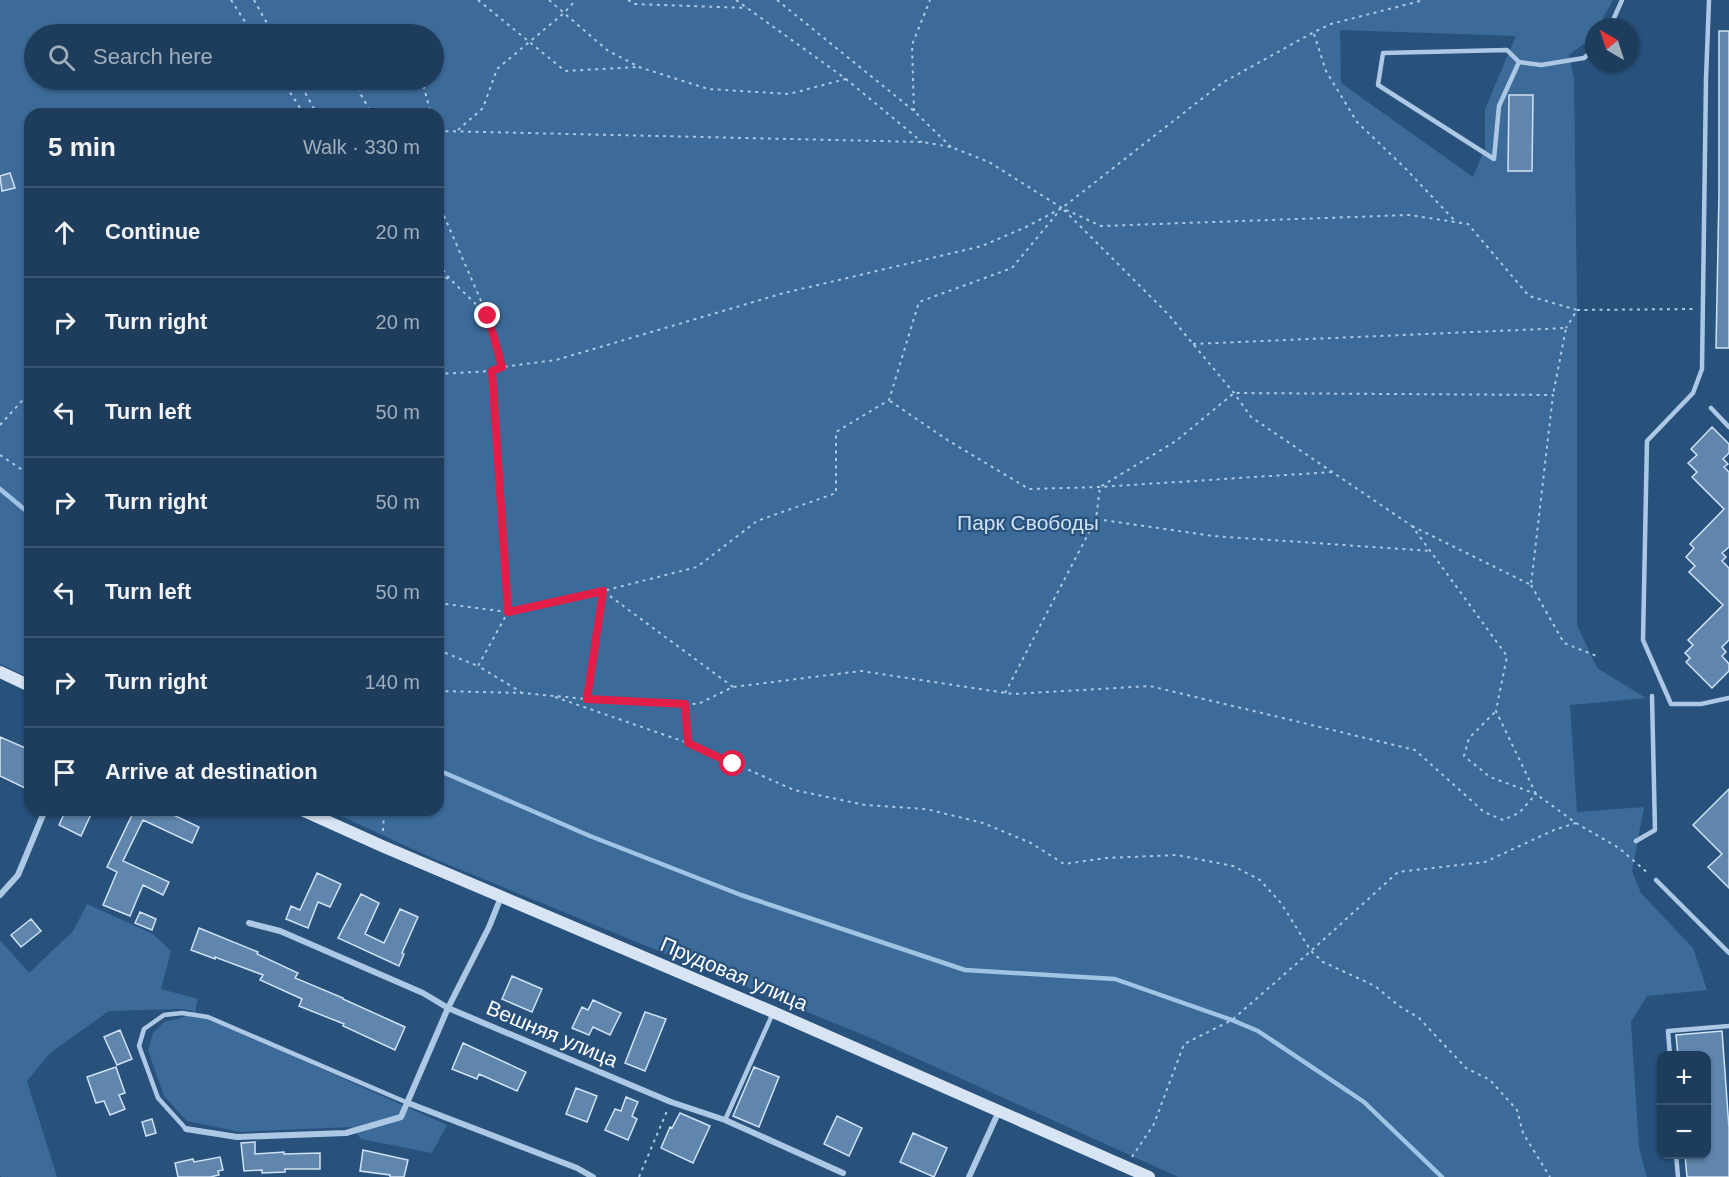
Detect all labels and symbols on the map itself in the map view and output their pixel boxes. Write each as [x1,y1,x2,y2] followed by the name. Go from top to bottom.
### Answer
[1585,18,1639,72] north arrow
[474,302,500,328] route end
[957,511,1099,534] park label: Парк Свободы
[719,750,745,776] route start
[657,932,812,1015] street label: Прудовая улица
[483,996,622,1072] street label: Вешняя улица

